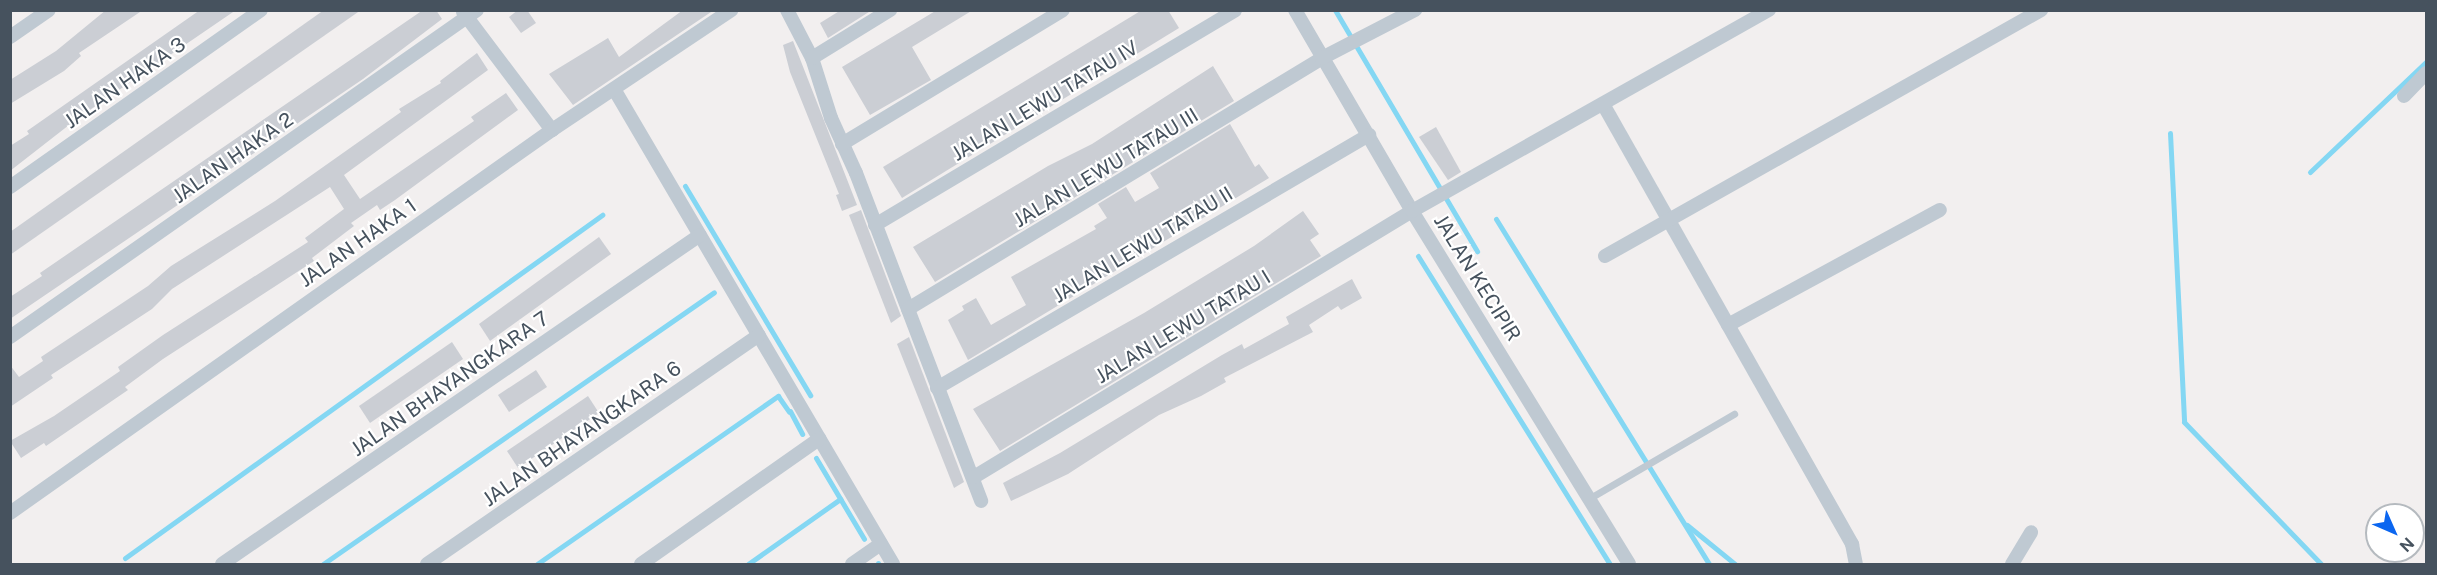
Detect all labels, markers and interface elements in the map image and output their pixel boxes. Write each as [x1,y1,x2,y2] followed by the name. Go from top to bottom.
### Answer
[60,32,190,134] street label: JALAN HAKA 3
[947,36,1143,166] street label: JALAN LEWU TATAU IV
[1009,103,1203,233] street label: JALAN LEWU TATAU III
[168,108,298,208] street label: JALAN HAKA 2
[1049,182,1237,308] street label: JALAN LEWU TATAU II
[295,194,421,292] street label: JALAN HAKA 1
[1429,210,1525,346] street label: JALAN KECIPIR
[1091,265,1275,389] street label: JALAN LEWU TATAU I
[346,306,554,462] street label: JALAN BHAYANGKARA 7
[478,356,686,512] street label: JALAN BHAYANGKARA 6
[2365,503,2425,563] north arrow
[2396,534,2418,556] text: N

